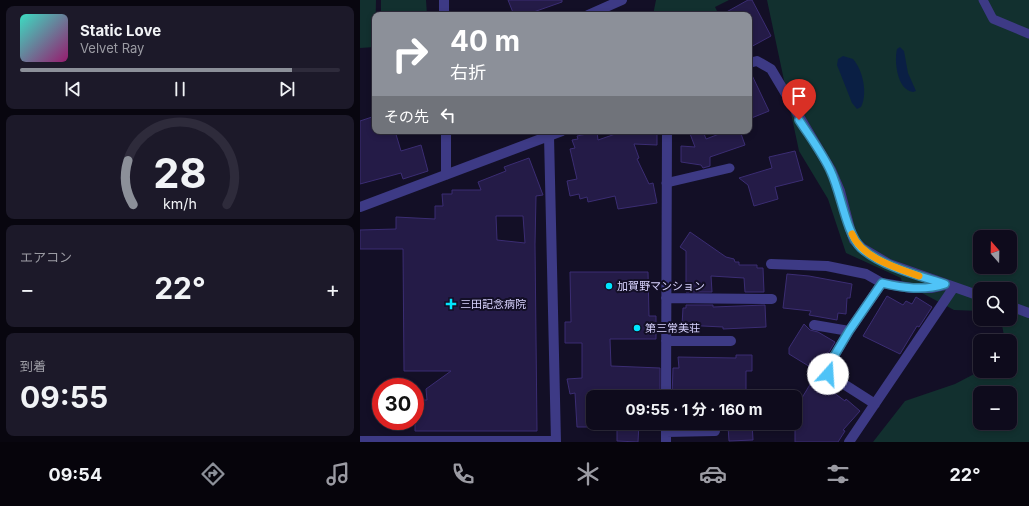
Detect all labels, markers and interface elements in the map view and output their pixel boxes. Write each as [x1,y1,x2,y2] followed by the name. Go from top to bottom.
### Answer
[80,21,161,40] text: Static Love
[450,24,520,58] text: 40 m
[384,28,436,80] icon: right
[80,40,144,56] text: Velvet Ray
[450,62,486,83] text: 右折
[62,78,84,100] icon: previous
[169,78,191,100] icon: pause
[276,78,298,100] icon: next
[782,79,816,120] pin
[788,85,810,107] icon: arrive
[437,104,459,126] icon: left
[384,107,429,126] text: その先
[153,147,207,197] text: 28
[163,194,197,211] text: km/h
[973,230,1017,274] north arrow
[973,230,1017,430] map controls
[20,249,72,265] text: エアコン
[154,270,206,306] text: 22°
[20,276,35,302] text: −
[325,276,340,302] text: +
[617,279,705,293] place label: 加賀野マンション
[604,281,614,291] marker: 加賀野マンション
[973,282,1017,326] button: search
[460,297,526,311] place label: 三田記念病院
[445,298,457,310] marker: 三田記念病院
[645,321,700,335] place label: 第三常美荘
[632,323,642,333] marker: 第三常美荘
[973,334,1017,378] button: +
[807,353,849,395] position arrow
[20,358,46,374] text: 到着
[372,378,424,430] speed limit sign: 30
[20,379,108,415] text: 09:55
[973,386,1017,430] button: −
[626,400,762,419] text: 09:55 · 1 分 · 160 m
[199,460,227,488] icon: directions
[324,460,352,488] icon: music
[449,460,477,488] icon: phone
[574,460,602,488] icon: climate
[699,460,727,488] icon: car
[824,460,852,488] icon: filters
[49,464,102,485] text: 09:54
[950,464,980,485] text: 22°

